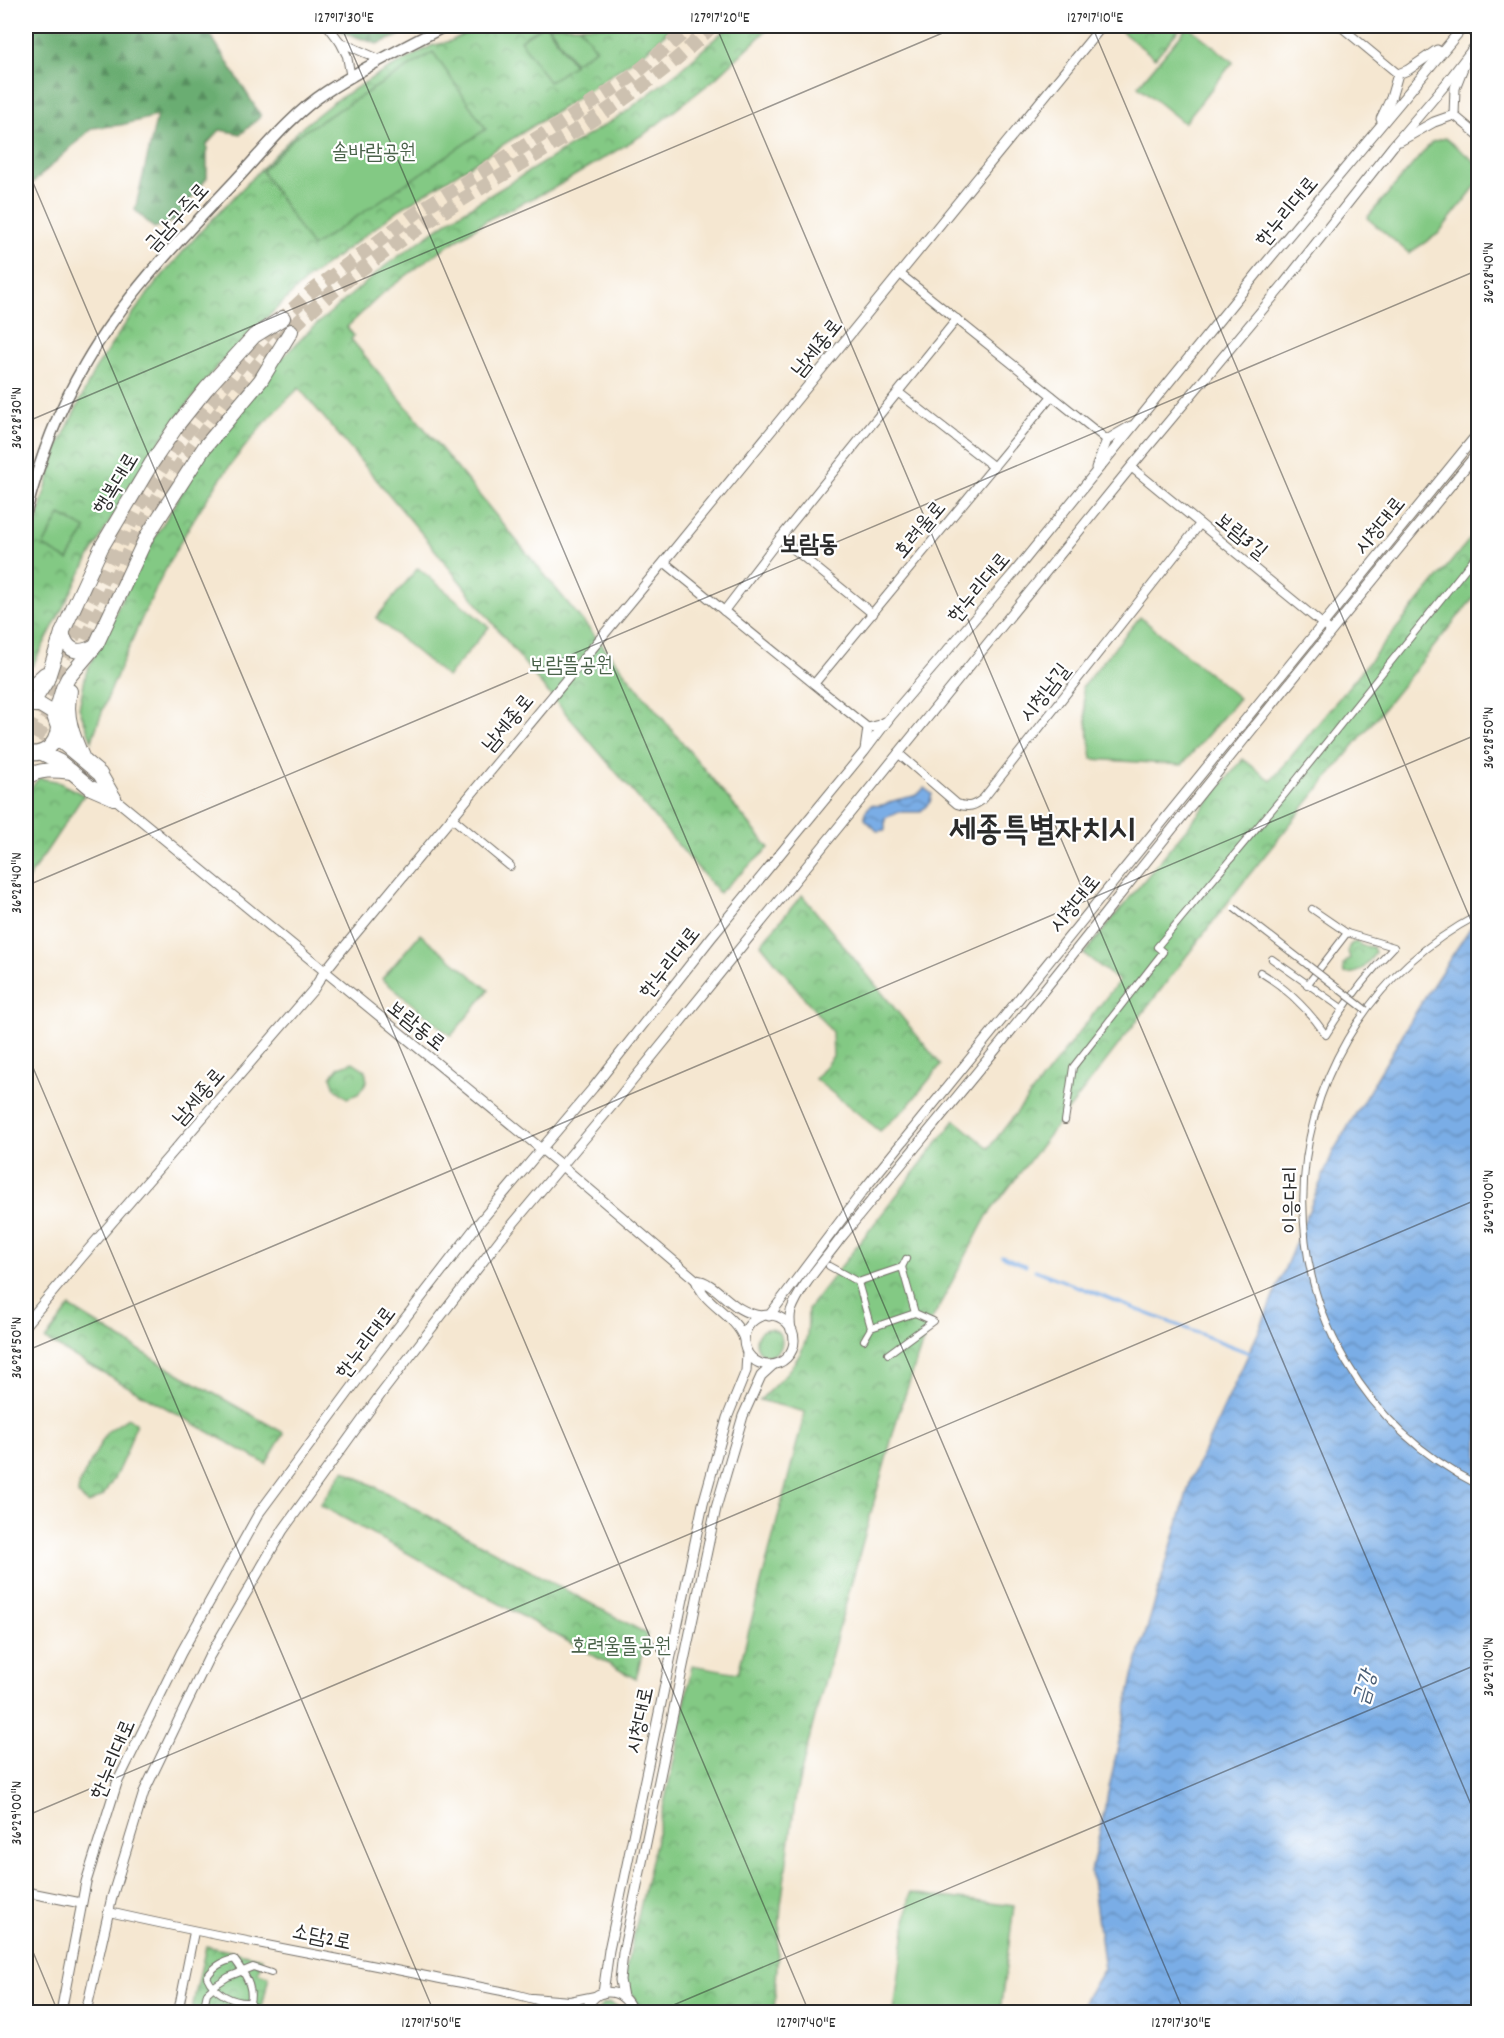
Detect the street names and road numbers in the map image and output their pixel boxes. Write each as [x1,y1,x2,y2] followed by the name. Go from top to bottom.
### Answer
[1250,171,1327,255] street label: 한누리대로
[139,178,218,260] street label: 금남구즉로
[785,313,851,385] street label: 남세종로
[87,448,148,521] street label: 행복대로
[1348,491,1414,563] street label: 시청대로
[888,495,955,566] street label: 호려울로
[1207,507,1273,568] street label: 보람3길
[942,547,1019,631] street label: 한누리대로
[1014,658,1079,730] street label: 시청남길
[476,688,543,759] street label: 남세종로
[1043,869,1109,941] street label: 시청대로
[634,921,709,1006] street label: 한누리대로
[379,994,451,1060] street label: 보람동로
[167,1063,234,1133] street label: 남세종로
[1278,1166,1308,1234] street label: 이응다리
[330,1301,405,1387] street label: 한누리대로
[620,1684,664,1757] street label: 시청대로
[84,1715,145,1805] street label: 한누리대로
[289,1918,354,1960] street label: 소담2로

